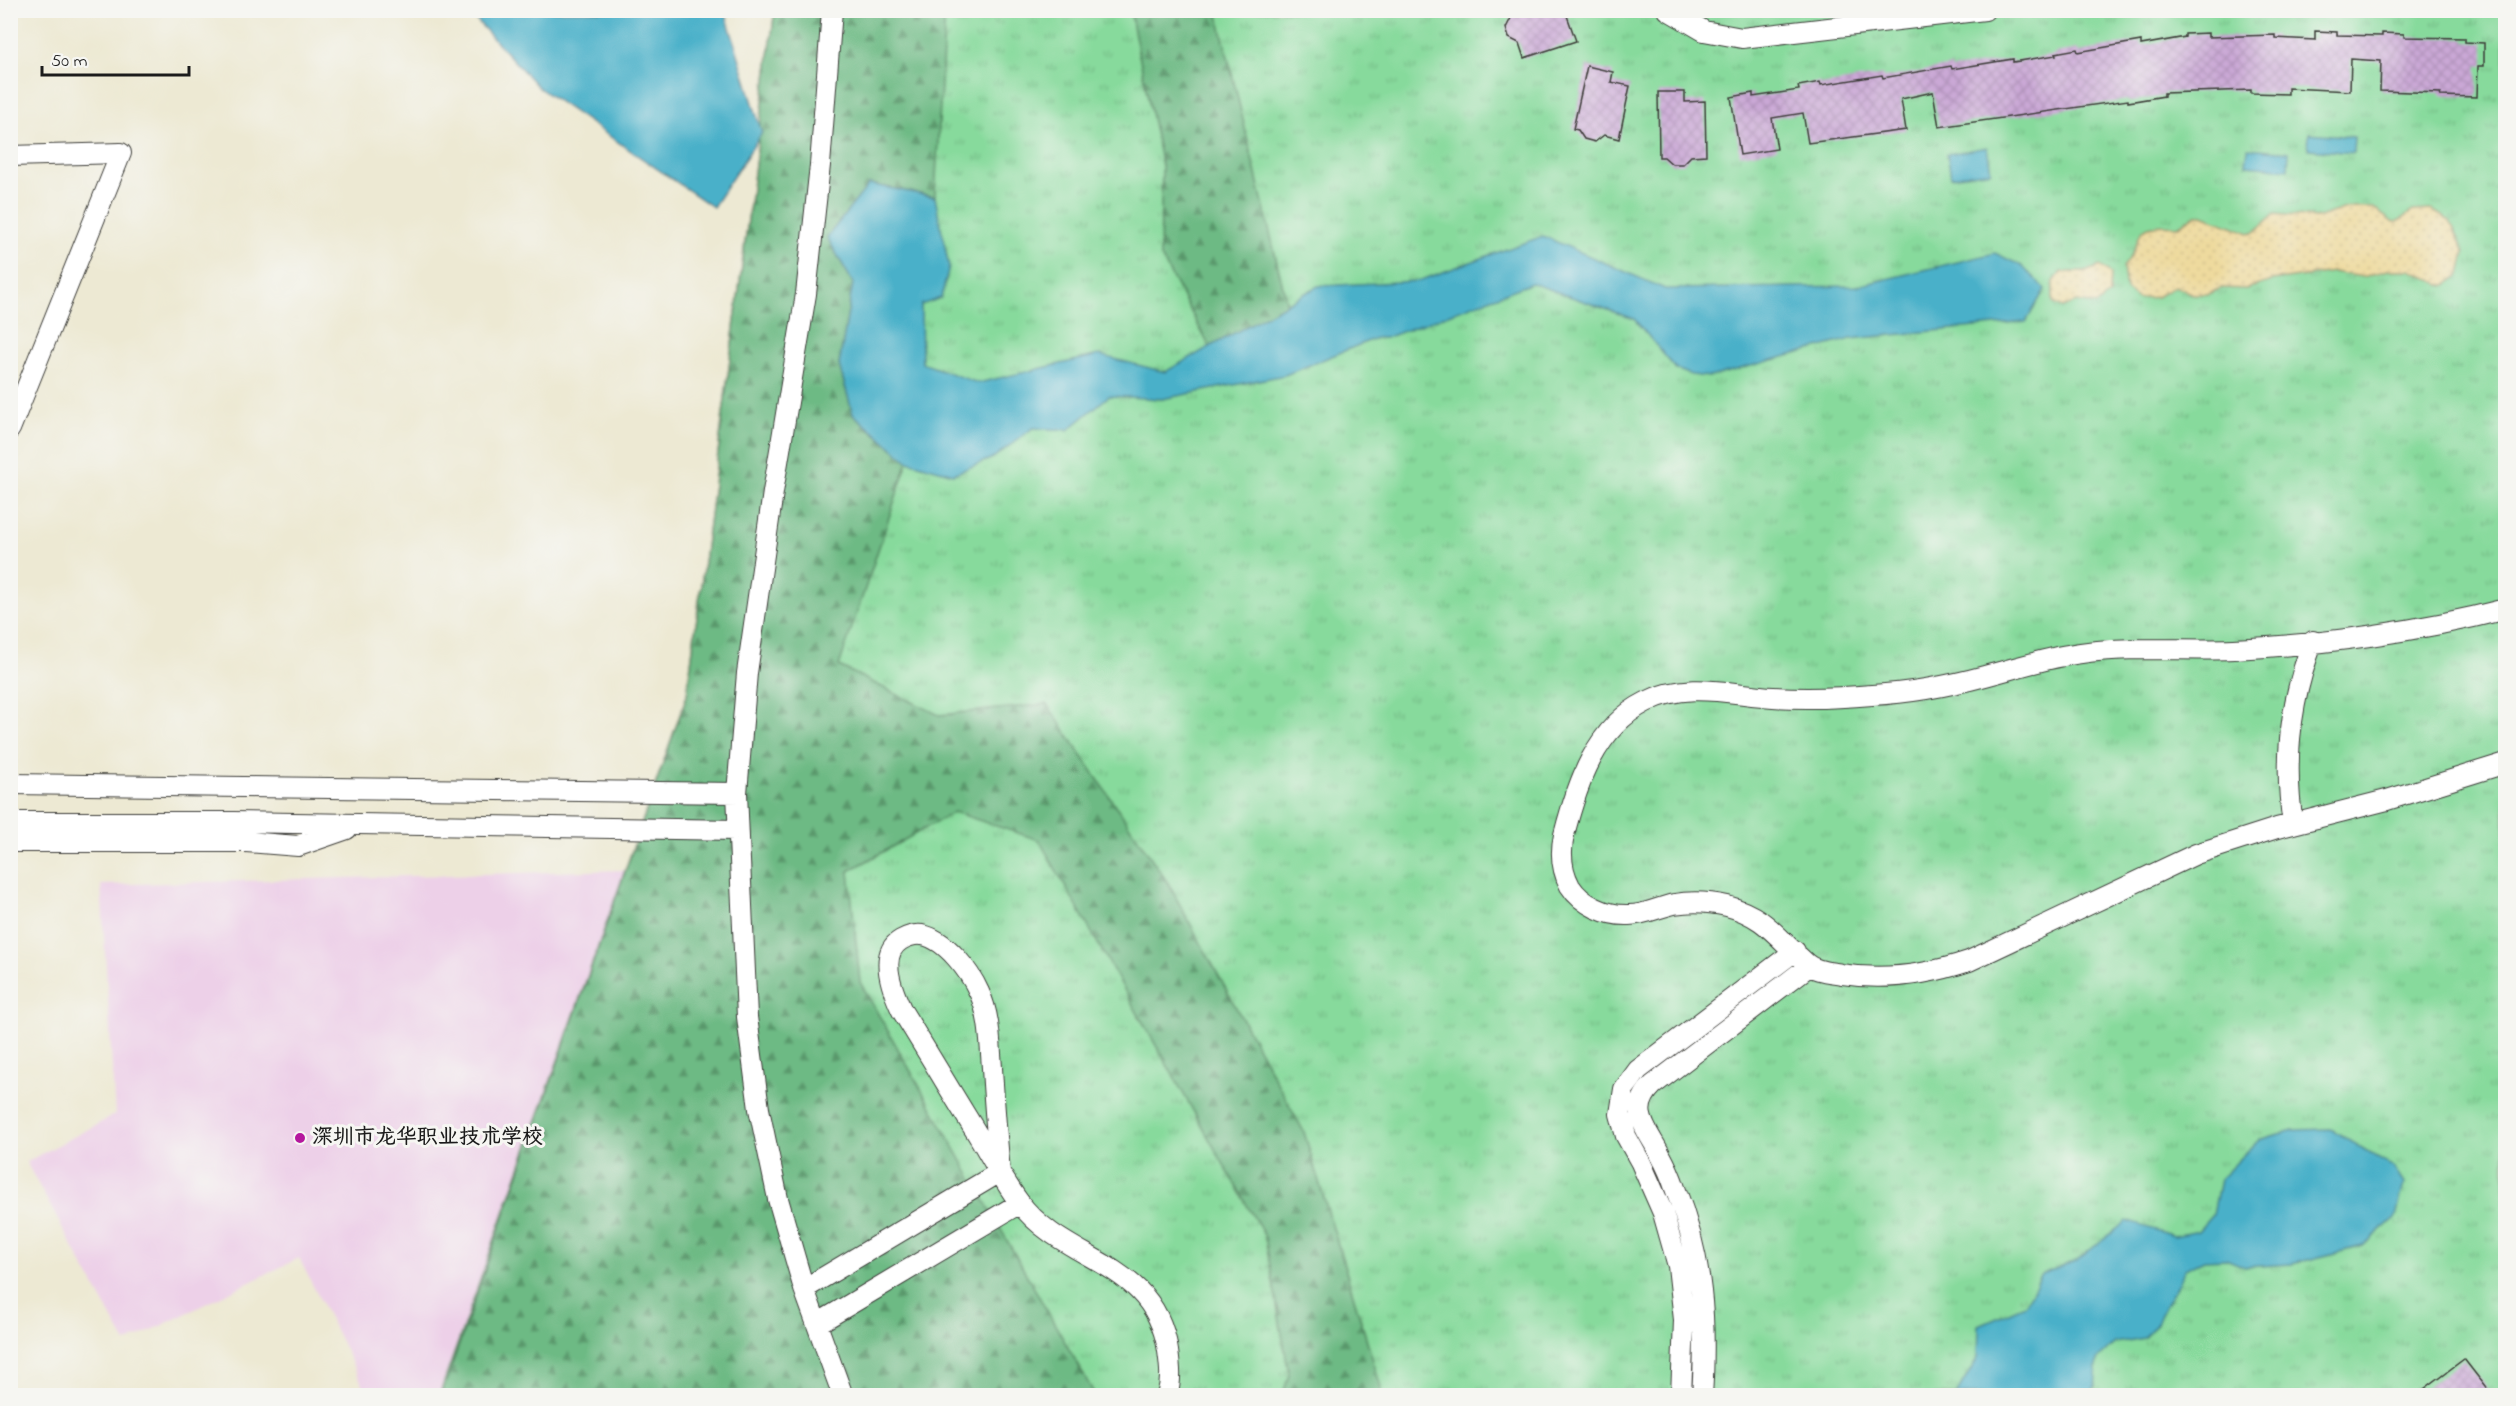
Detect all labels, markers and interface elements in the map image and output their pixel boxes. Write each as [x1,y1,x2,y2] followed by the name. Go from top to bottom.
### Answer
[42,39,189,77] scale bar
[51,49,88,75] text: 50 m
[312,1123,543,1153] place label: 深圳市龙华职业技术学校
[293,1131,307,1145] marker: 深圳市龙华职业技术学校

